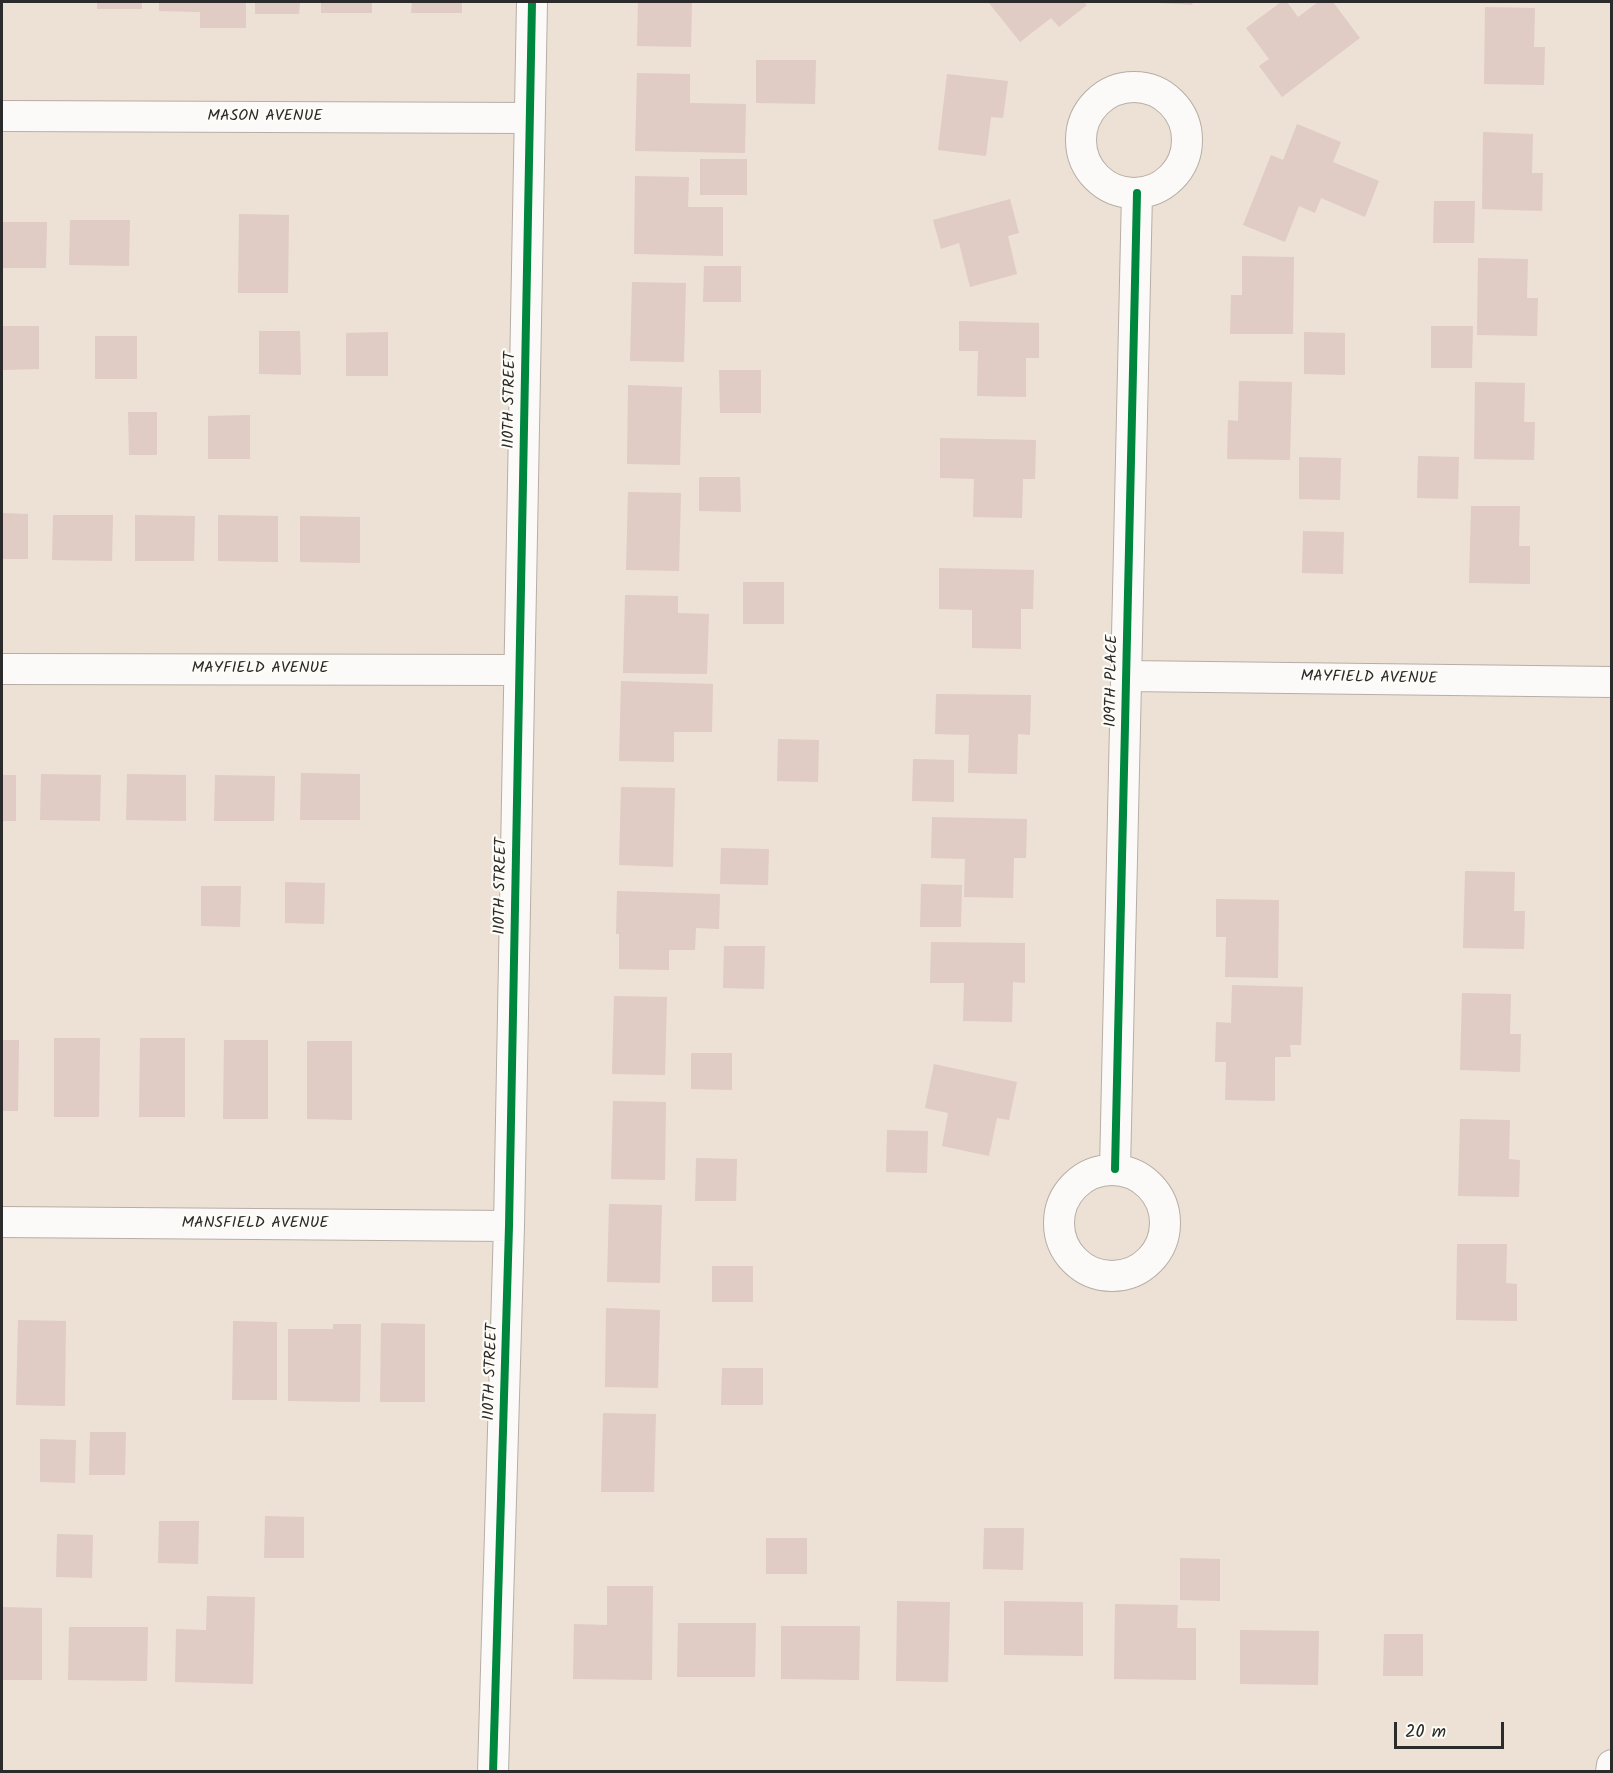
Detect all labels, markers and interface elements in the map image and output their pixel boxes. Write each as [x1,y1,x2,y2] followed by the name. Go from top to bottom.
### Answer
[207,107,323,127] street label: MASON AVENUE
[501,351,521,449] street label: 110TH STREET
[1103,635,1123,727] street label: 109TH PLACE
[191,659,329,679] street label: MAYFIELD AVENUE
[1300,668,1438,690] street label: MAYFIELD AVENUE
[492,837,512,935] street label: 110TH STREET
[181,1214,329,1234] street label: MANSFIELD AVENUE
[481,1323,503,1421] street label: 110TH STREET
[1397,1710,1506,1748] scale bar
[1405,1718,1446,1747] text: 20 m

